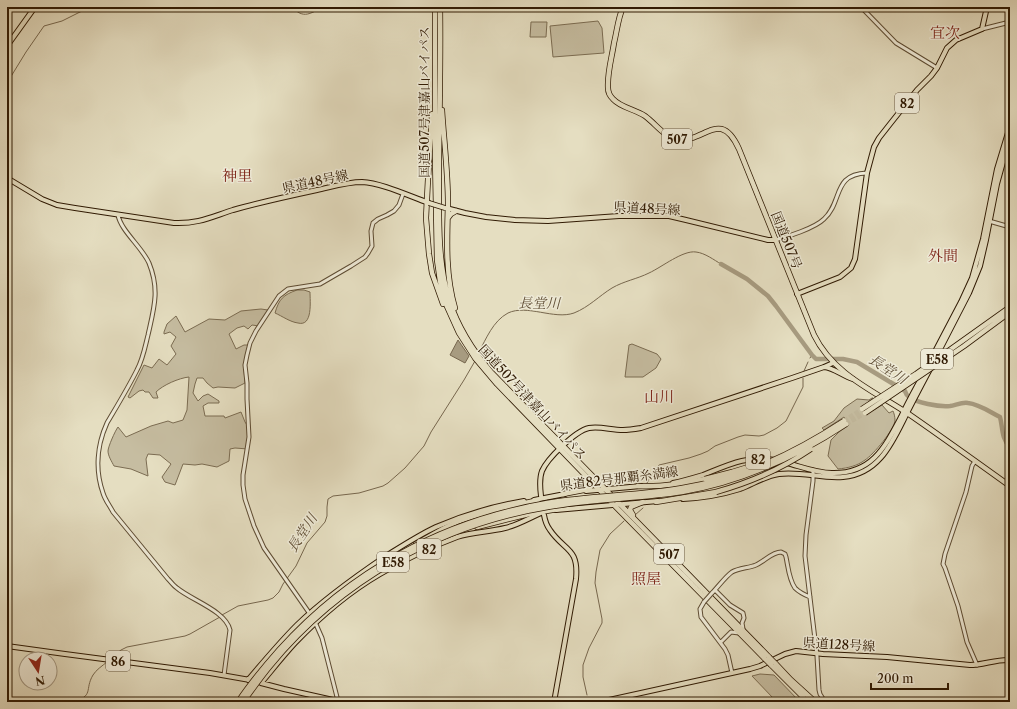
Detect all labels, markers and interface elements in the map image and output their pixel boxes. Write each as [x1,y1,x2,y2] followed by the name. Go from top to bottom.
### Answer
[930,23,960,42] district label: 宜次
[416,26,432,178] street label: 国道507号津嘉山バイパス
[895,93,919,113] road number: 82
[662,129,692,149] road number: 507
[222,166,252,185] district label: 神里
[280,166,350,196] street label: 県道48号線
[613,198,681,218] street label: 県道48号線
[768,209,806,271] street label: 国道507号
[928,246,958,265] district label: 外間
[518,294,562,312] water label: 長堂川
[476,341,590,463] street label: 国道507号津嘉山バイパス
[921,349,953,369] road number: E58
[865,350,912,389] water label: 長堂川
[644,387,674,406] district label: 山川
[746,449,770,469] road number: 82
[559,463,679,493] street label: 県道82号那覇糸満線
[283,509,322,556] water label: 長堂川
[417,539,441,559] road number: 82
[654,544,684,564] road number: 507
[377,552,409,572] road number: E58
[631,569,661,588] district label: 照屋
[802,634,876,654] street label: 県道128号線
[18,651,58,691] north arrow
[106,651,130,671] road number: 86
[871,665,948,691] scale bar
[877,671,914,686] text: 200 m
[34,673,46,689] text: N

